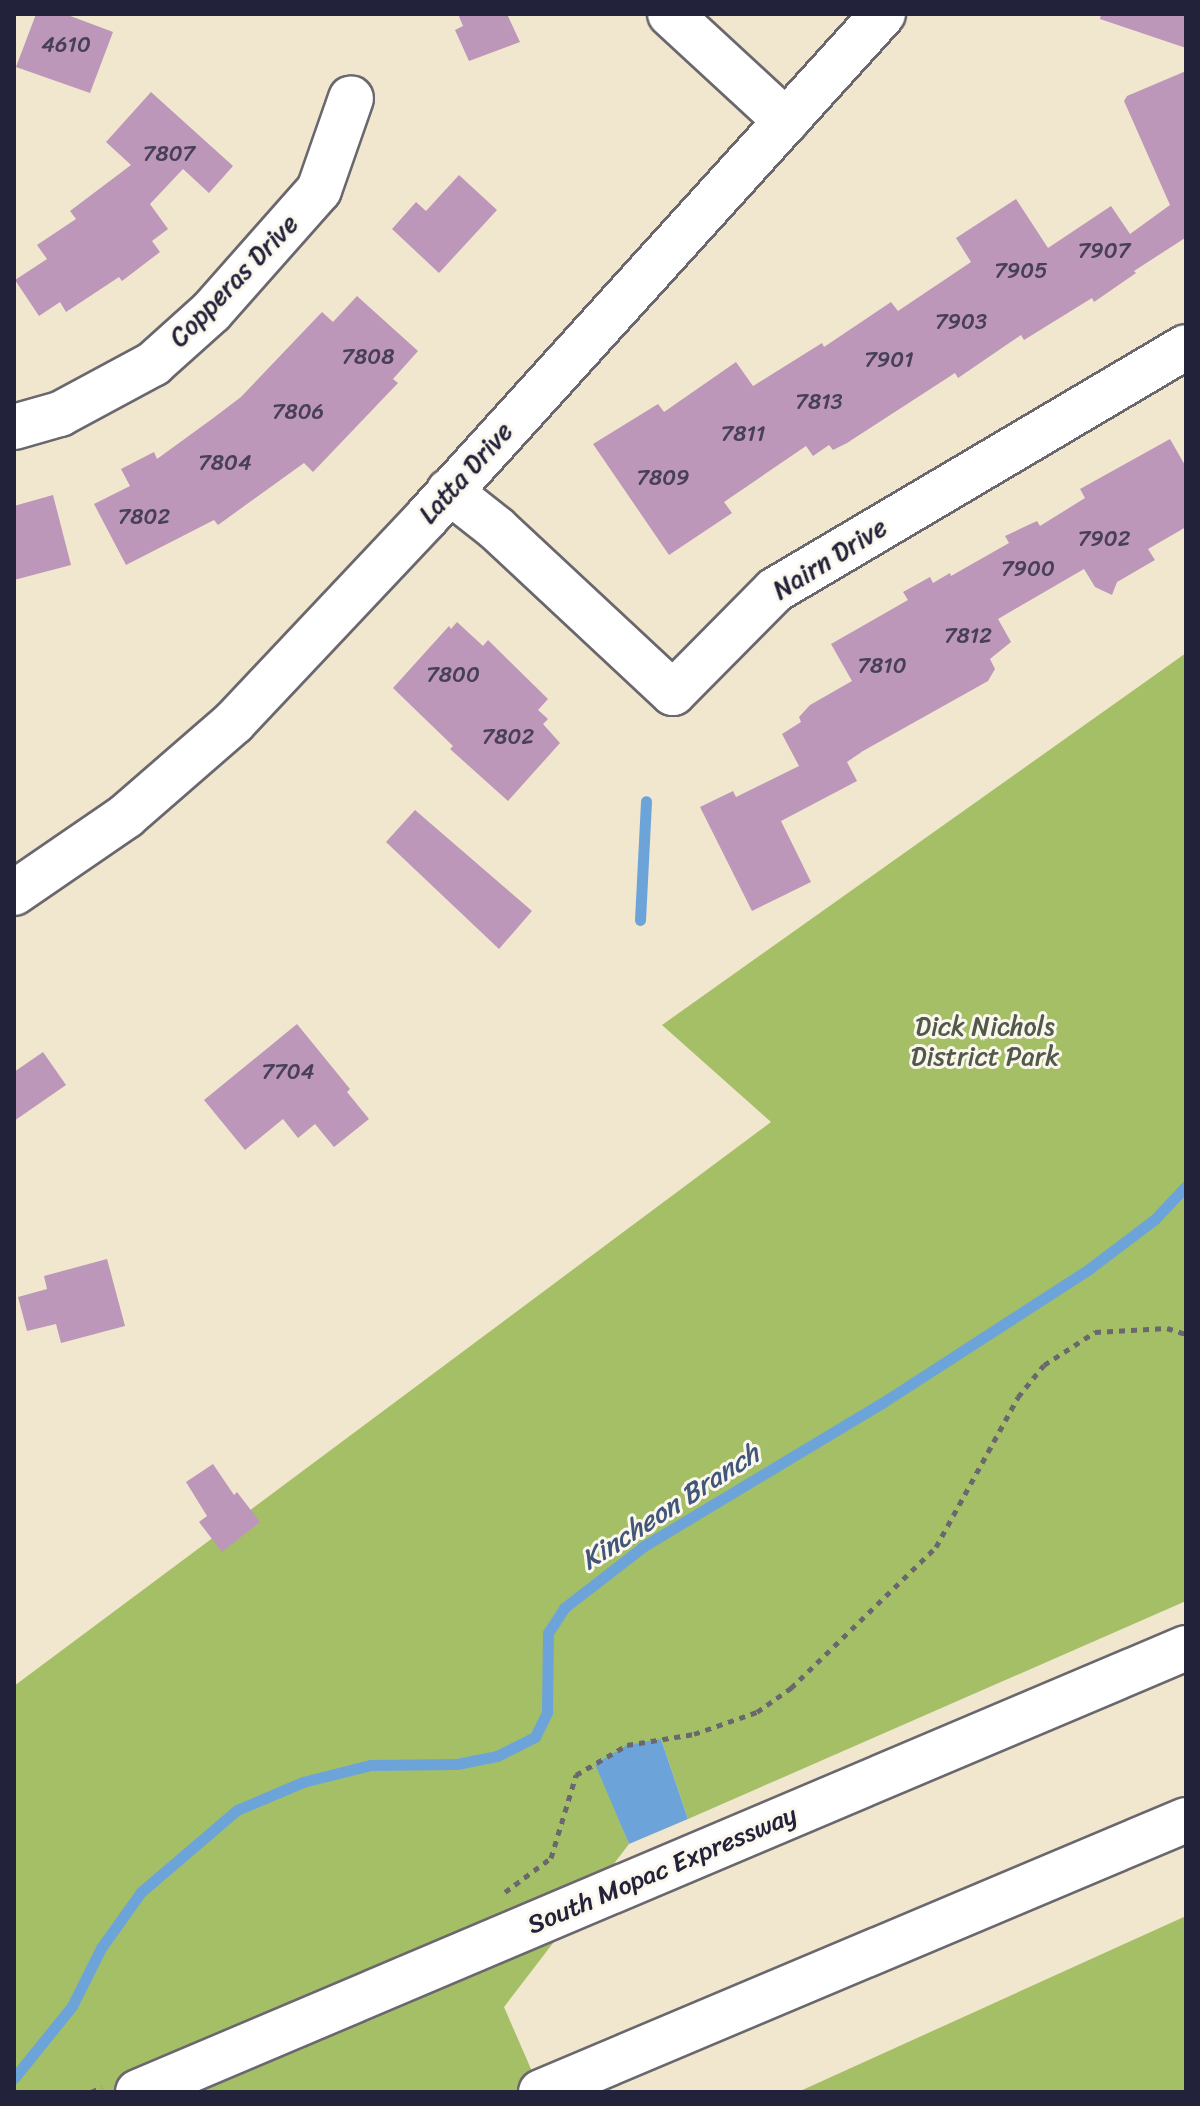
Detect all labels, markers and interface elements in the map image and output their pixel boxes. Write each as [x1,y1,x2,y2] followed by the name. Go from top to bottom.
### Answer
[41,32,91,58] house number: 4610
[143,141,195,167] house number: 7807
[163,208,305,354] street label: Copperas Drive
[1078,238,1130,264] house number: 7907
[994,258,1048,284] house number: 7905
[935,309,987,335] house number: 7903
[342,344,394,370] house number: 7808
[864,347,914,373] house number: 7901
[795,389,843,415] house number: 7813
[272,399,324,425] house number: 7806
[413,416,519,530] street label: Latta Drive
[721,421,765,447] house number: 7811
[198,450,252,476] house number: 7804
[636,465,690,491] house number: 7809
[118,504,170,530] house number: 7802
[767,512,893,606] street label: Nairn Drive
[1078,526,1130,552] house number: 7902
[1001,556,1055,582] house number: 7900
[944,623,992,649] house number: 7812
[857,653,907,679] house number: 7810
[426,662,480,688] house number: 7800
[482,724,534,750] house number: 7802
[911,1011,1059,1072] park label: Dick Nichols District Park
[262,1059,314,1085] house number: 7704
[574,1437,766,1577] water label: Kincheon Branch
[522,1799,802,1941] street label: South Mopac Expressway

